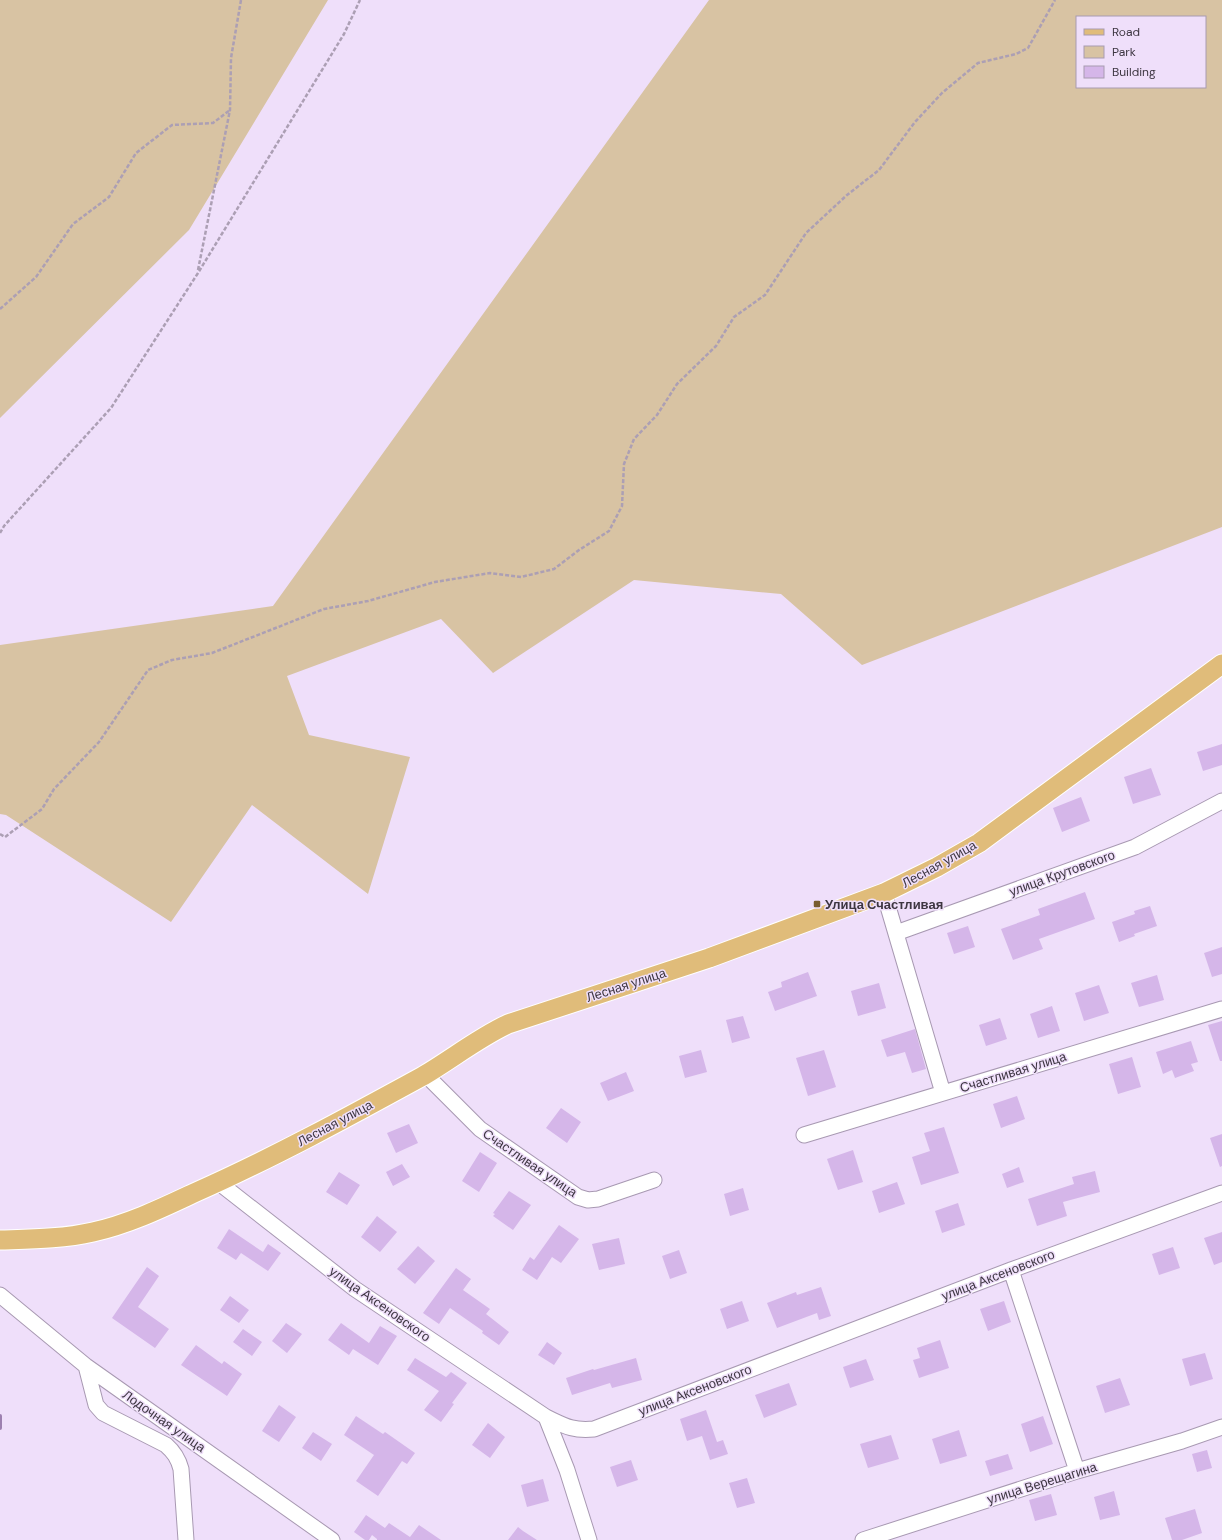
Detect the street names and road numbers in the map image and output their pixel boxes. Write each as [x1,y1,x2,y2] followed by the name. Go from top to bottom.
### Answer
[899,836,980,892] street label: Лесная улица
[1007,846,1117,900] street label: улица Крутовского
[584,964,669,1006] street label: Лесная улица
[958,1047,1069,1096] street label: Счастливая улица
[294,1096,376,1150] street label: Лесная улица
[479,1125,581,1201] street label: Счастливая улица
[939,1246,1057,1304] street label: улица Аксеновского
[326,1263,434,1345] street label: улица Аксеновского
[636,1361,754,1419] street label: улица Аксеновского
[119,1386,209,1456] street label: Лодочная улица
[985,1458,1100,1508] street label: улица Верещагина

